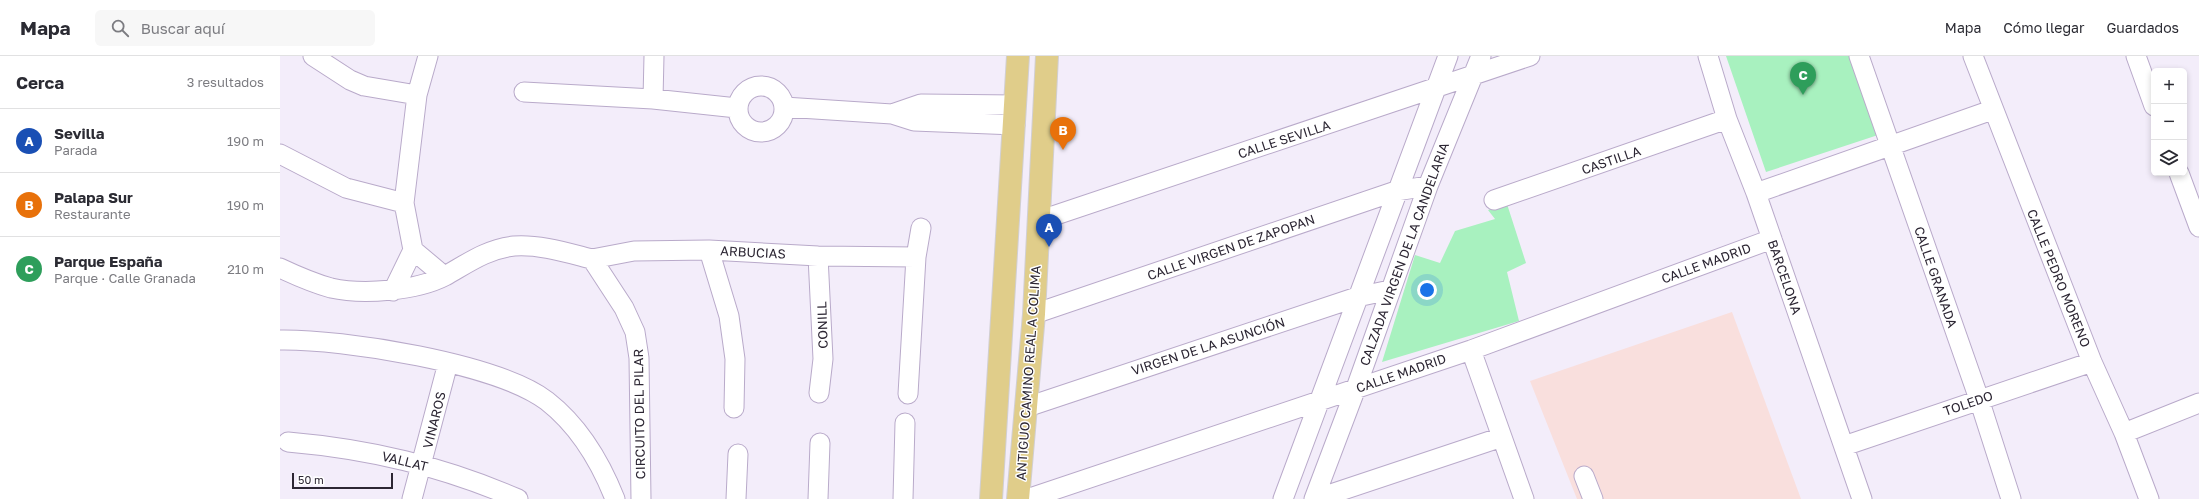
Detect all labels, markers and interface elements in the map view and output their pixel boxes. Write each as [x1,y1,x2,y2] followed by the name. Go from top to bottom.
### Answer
[95,10,375,46] search box
[20,16,71,39] text: Mapa
[109,17,131,39] icon: search
[141,19,225,37] text: Buscar aquí
[1945,19,1981,36] text: Mapa
[2003,19,2084,36] text: Cómo llegar
[2106,19,2179,36] text: Guardados
[1790,62,1816,95] pin: C
[2151,68,2187,176] map controls
[2151,68,2187,104] button: +
[16,72,64,93] text: Cerca
[187,74,264,90] text: 3 resultados
[2151,104,2187,140] button: −
[1236,116,1333,162] street label: CALLE SEVILLA
[1050,117,1076,150] pin: B
[54,124,104,142] text: Sevilla
[24,133,34,149] text: A
[227,133,264,149] text: 190 m
[1356,140,1452,368] street label: CALZADA VIRGEN DE LA CANDELARIA
[2151,140,2187,176] button: layers
[54,142,97,158] text: Parada
[1579,142,1643,178] street label: CASTILLA
[54,188,133,206] text: Palapa Sur
[24,197,34,213] text: B
[227,197,264,213] text: 190 m
[54,206,130,222] text: Restaurante
[2024,207,2094,349] street label: CALLE PEDRO MORENO
[1145,211,1317,283] street label: CALLE VIRGEN DE ZAPOPAN
[1036,214,1062,247] pin: A
[1911,224,1961,330] street label: CALLE GRANADA
[1765,238,1805,317] street label: BARCELONA
[1659,239,1753,287] street label: CALLE MADRID
[720,242,786,262] street label: ARBUCIAS
[54,252,162,270] text: Parque España
[24,261,34,277] text: C
[227,261,264,277] text: 210 m
[1013,265,1044,481] street label: ANTIGUO CAMINO REAL A COLIMA
[54,270,196,286] text: Parque · Calle Granada
[1417,280,1437,300] your location
[813,301,831,349] street label: CONILL
[1129,314,1287,378] street label: VIRGEN DE LA ASUNCIÓN
[630,348,648,479] street label: CIRCUITO DEL PILAR
[1354,350,1448,396] street label: CALLE MADRID
[1941,387,1995,419] street label: TOLEDO
[419,390,449,450] street label: VINAROS
[380,448,430,474] street label: VALLAT
[292,471,393,490] scale bar
[298,473,324,486] text: 50 m

